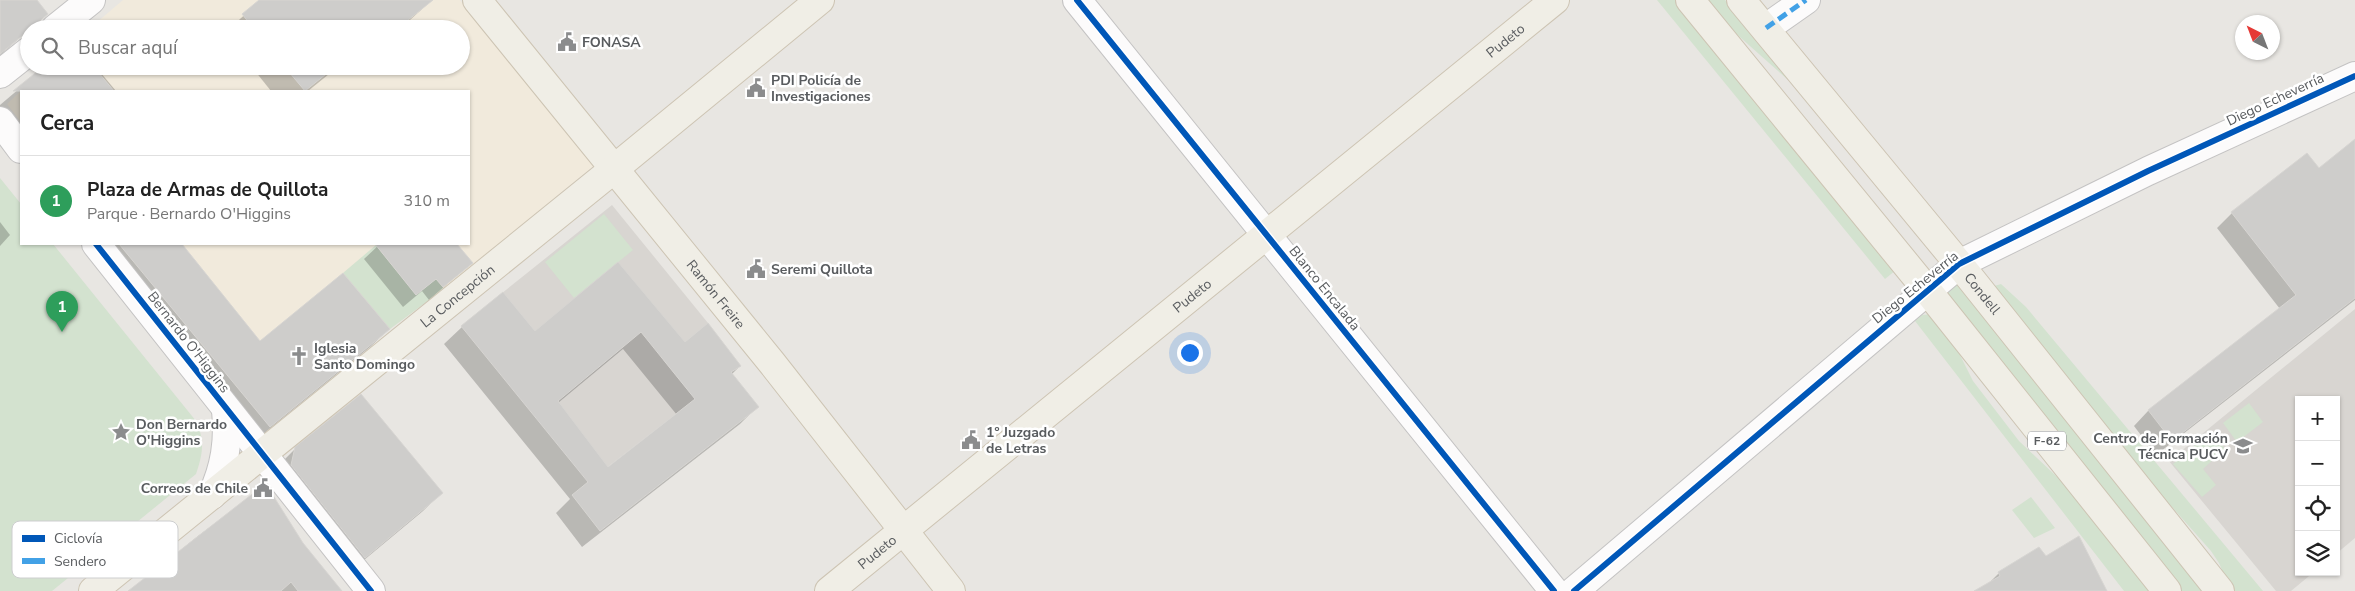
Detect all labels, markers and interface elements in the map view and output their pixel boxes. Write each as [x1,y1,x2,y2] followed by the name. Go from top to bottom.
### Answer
[2235,15,2280,60] north arrow
[1482,19,1529,62] street label: Pudeto
[20,20,470,75] search box
[556,31,578,53] public building icon: FONASA
[582,33,641,52] place label: FONASA
[38,34,66,62] icon: search
[78,35,177,61] text: Buscar aquí
[2223,68,2327,130] street label: Diego Echeverría
[771,71,871,106] place label: PDI Policía de Investigaciones
[745,77,767,99] public building icon: PDI Policía de Investigaciones
[40,109,94,137] text: Cerca
[87,177,328,203] text: Plaza de Armas de Quillota
[51,190,61,212] text: 1
[403,190,450,212] text: 310 m
[87,203,291,225] text: Parque · Bernardo O'Higgins
[1285,242,1365,335] street label: Blanco Encalada
[1868,247,1962,328] street label: Diego Echeverría
[682,256,749,333] street label: Ramón Freire
[745,258,767,280] public building icon: Seremi Quillota
[417,260,499,332] street label: La Concepción
[771,260,873,279] place label: Seremi Quillota
[1959,269,2005,319] street label: Condell
[1169,274,1216,317] street label: Pudeto
[143,288,234,397] street label: Bernardo O'Higgins
[46,291,78,332] pin: 1
[314,339,415,374] place label: Iglesia Santo Domingo
[1177,340,1203,366] your location
[288,345,310,367] church icon: Iglesia Santo Domingo
[2295,396,2340,576] map controls
[2295,396,2340,441] button: +
[136,415,227,450] place label: Don Bernardo O'Higgins
[110,421,132,443] place icon: Don Bernardo O'Higgins
[986,423,1055,458] place label: 1º Juzgado de Letras
[960,429,982,451] public building icon: 1º Juzgado de Letras
[2093,429,2229,464] place label: Centro de Formación Técnica PUCV
[2028,432,2066,451] road number: F-62
[2232,435,2254,457] school or university icon: Centro de Formación Técnica PUCV
[2295,441,2340,486] button: −
[252,477,274,499] public building icon: Correos de Chile
[141,479,248,498] place label: Correos de Chile
[2295,486,2340,531] button: locate
[12,521,178,578] legend
[54,529,103,548] text: Ciclovía
[854,531,901,574] street label: Pudeto
[2295,531,2340,576] button: layers
[54,552,107,571] text: Sendero

